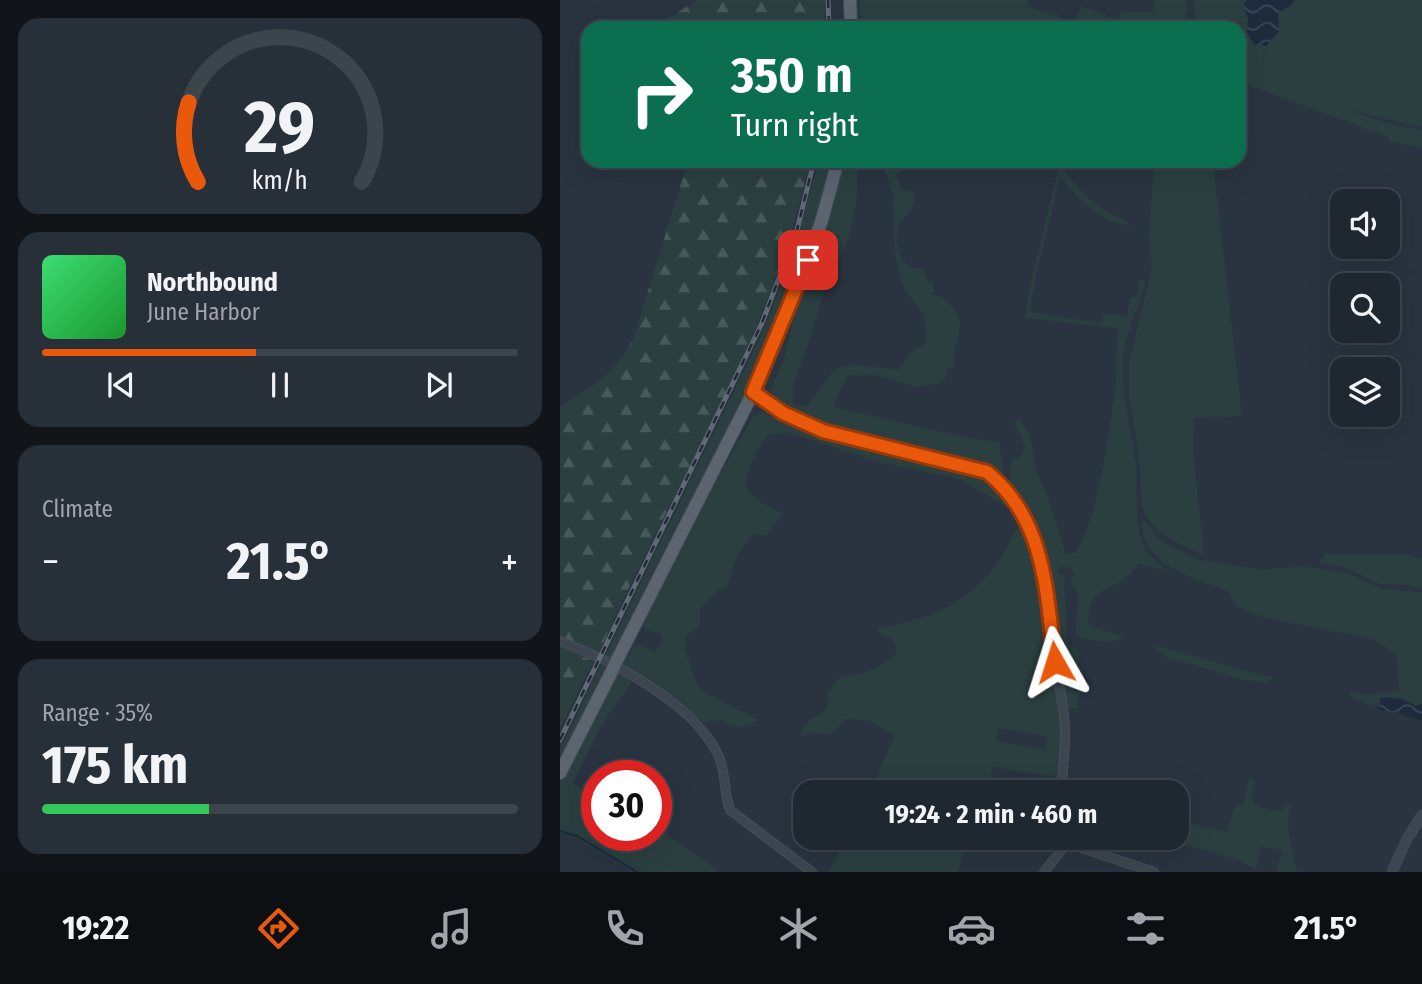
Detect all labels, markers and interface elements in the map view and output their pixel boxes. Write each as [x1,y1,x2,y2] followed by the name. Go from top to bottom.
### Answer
[731,46,853,105] text: 350 m
[616,49,707,140] icon: right
[244,84,315,171] text: 29
[731,106,858,144] text: Turn right
[252,166,308,196] text: km/h
[1330,189,1400,427] map controls
[1330,189,1400,259] button: sound
[778,230,838,290] pin
[789,241,827,279] icon: arrive
[147,267,278,298] text: Northbound
[1330,273,1400,343] button: search
[147,298,260,326] text: June Harbor
[1330,357,1400,427] button: layers
[102,366,140,404] icon: previous
[261,366,299,404] icon: pause
[420,366,458,404] icon: next
[42,495,113,523] text: Climate
[226,530,333,593] text: 21.5°
[42,539,59,585] text: −
[501,539,518,585] text: +
[1018,625,1092,699] position arrow
[42,699,153,727] text: Range · 35%
[42,734,188,797] text: 175 km
[581,760,672,851] speed limit sign: 30
[885,799,1097,830] text: 19:24 · 2 min · 460 m
[254,904,303,953] icon: directions
[427,904,476,953] icon: music
[600,904,649,953] icon: phone
[774,904,823,953] icon: climate
[947,904,996,953] icon: car
[1121,904,1170,953] icon: filters
[62,909,129,947] text: 19:22
[1294,909,1360,947] text: 21.5°

